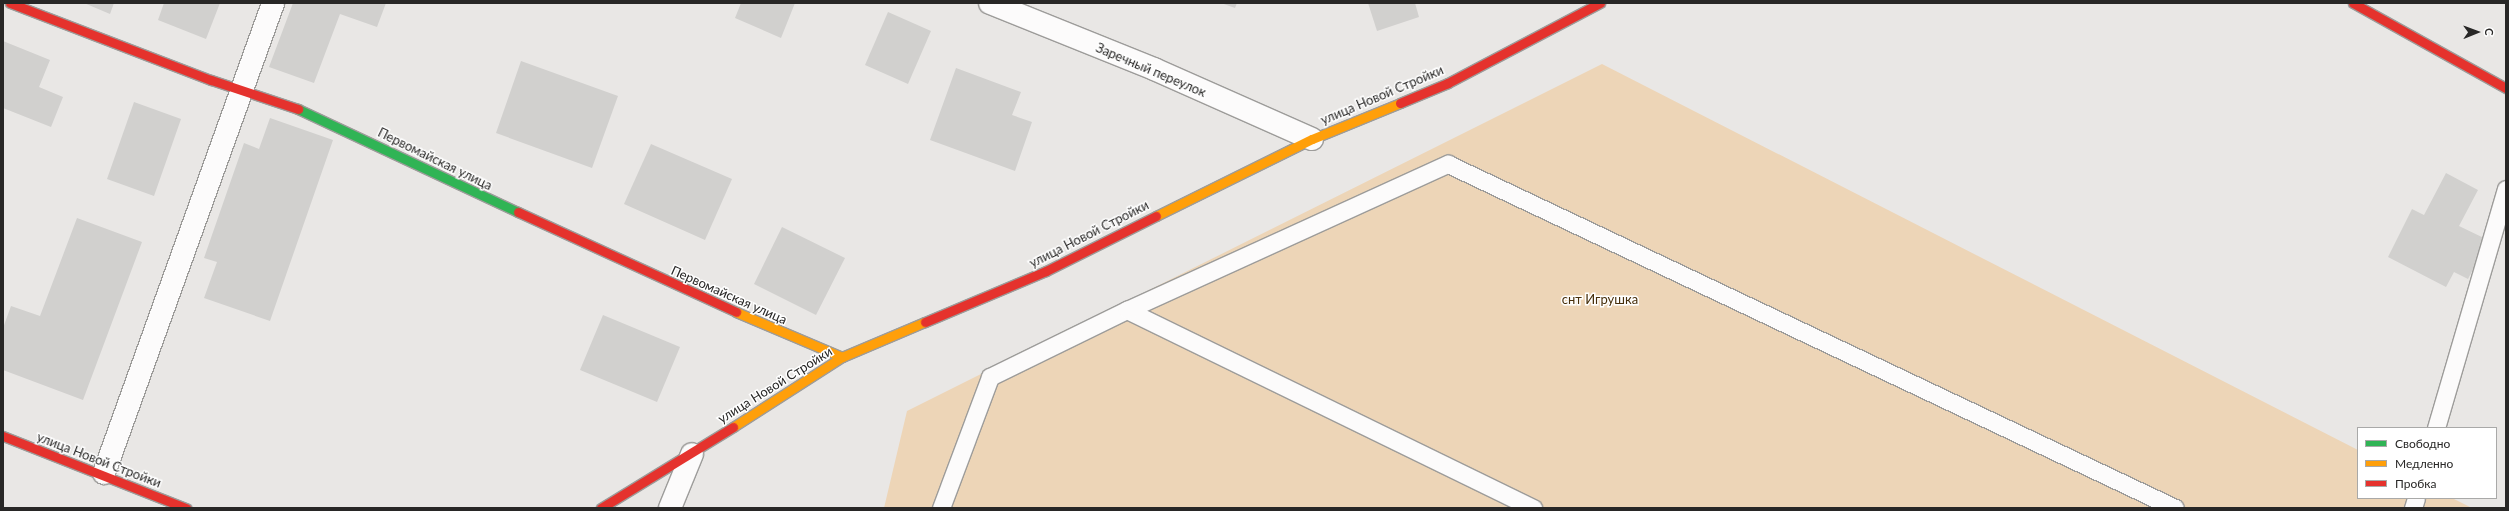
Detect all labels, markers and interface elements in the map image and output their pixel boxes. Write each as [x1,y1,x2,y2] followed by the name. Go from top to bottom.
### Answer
[2457,12,2497,52] north arrow
[2483,28,2496,36] text: С
[1094,40,1208,100] street label: Заречный переулок
[1318,62,1446,128] street label: улица Новой Стройки
[375,125,495,193] street label: Первомайская улица
[1027,197,1151,271] street label: улица Новой Стройки
[669,262,789,328] street label: Первомайская улица
[1562,291,1638,307] park label: снт Игрушка
[715,343,835,427] street label: улица Новой Стройки
[2357,427,2497,499] legend
[35,429,163,491] street label: улица Новой Стройки
[2395,436,2450,451] text: Свободно
[2395,456,2453,471] text: Медленно
[2395,476,2436,491] text: Пробка

